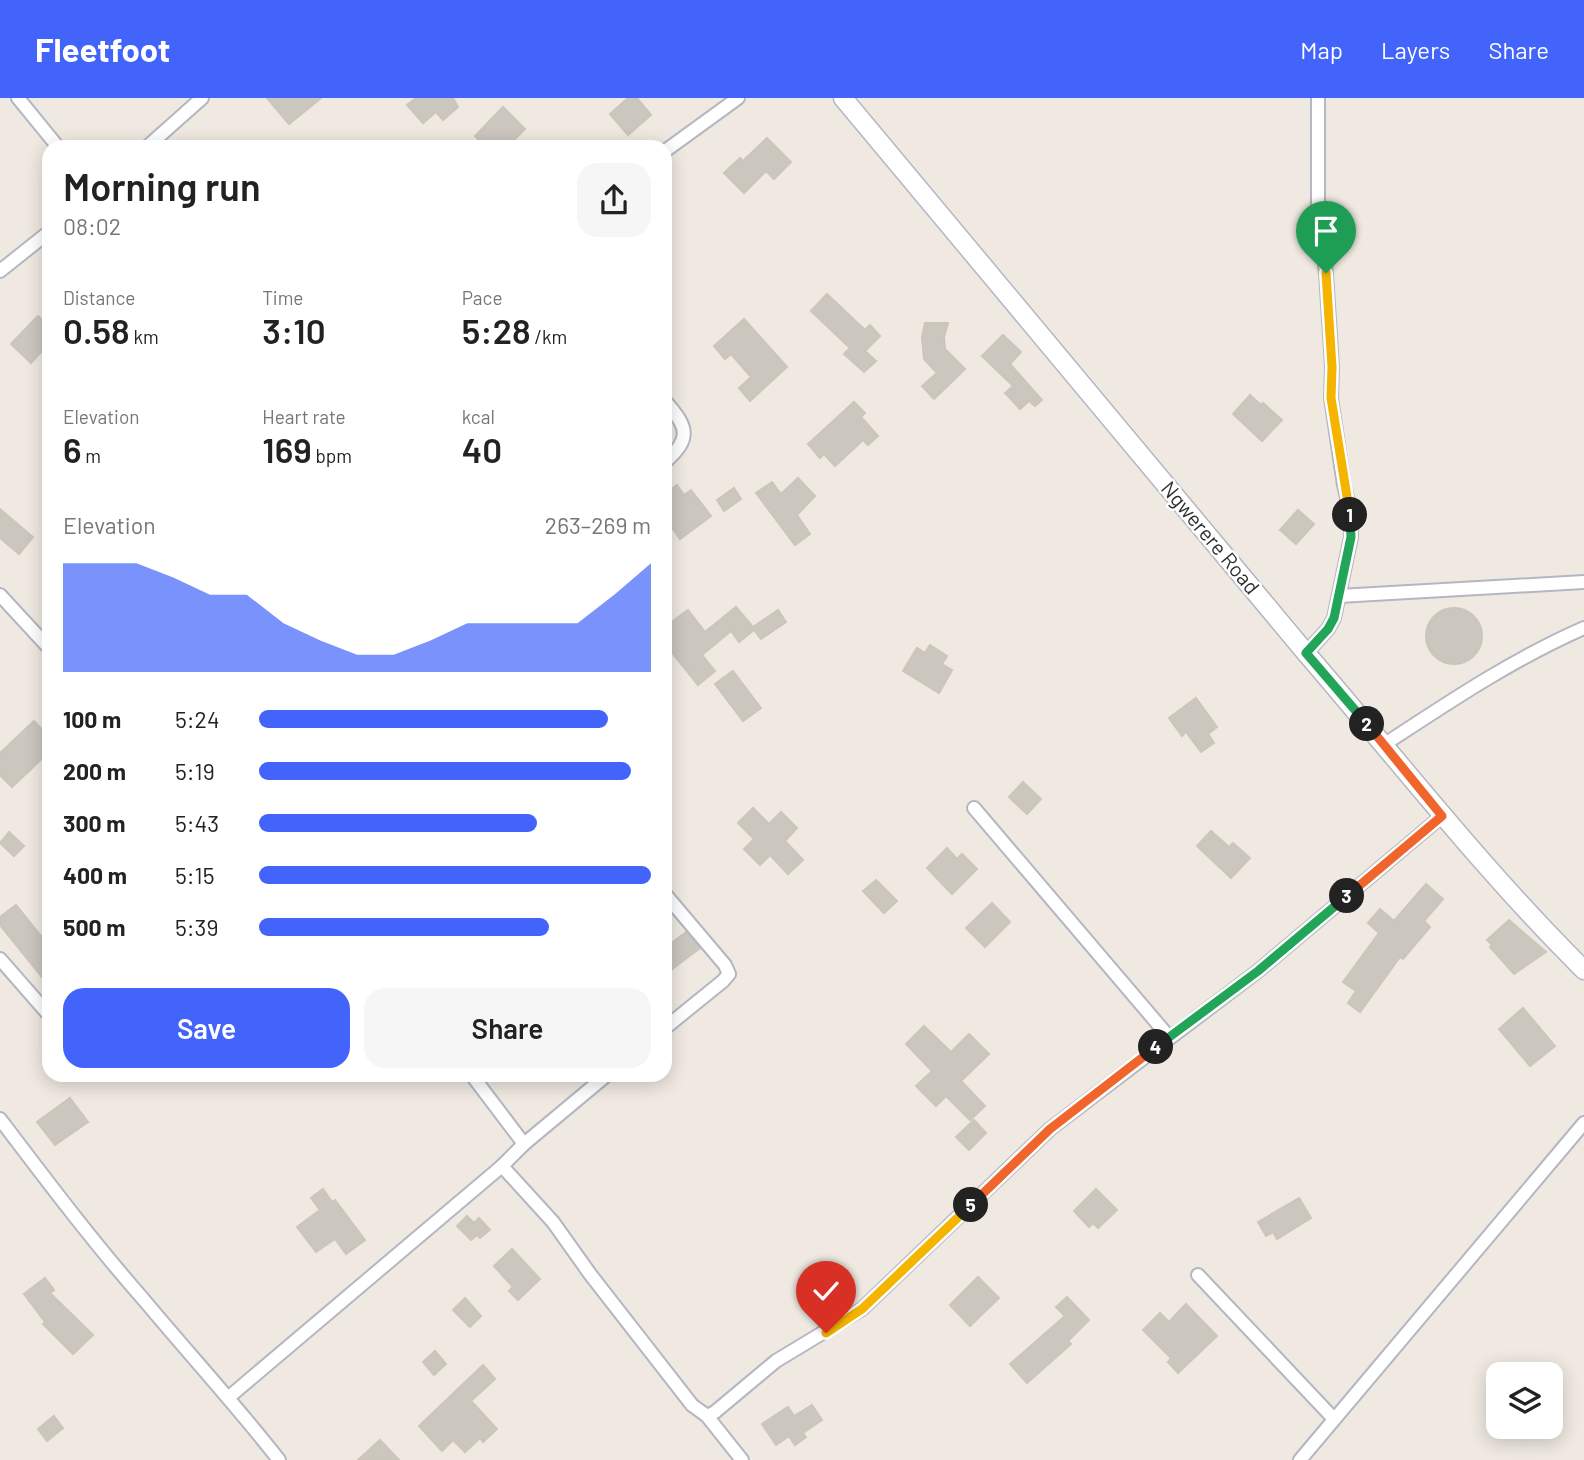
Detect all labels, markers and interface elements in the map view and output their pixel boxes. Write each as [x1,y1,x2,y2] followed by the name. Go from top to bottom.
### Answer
[35,29,170,69] text: Fleetfoot
[1300,35,1343,64] text: Map
[1381,35,1450,64] text: Layers
[1488,35,1549,64] text: Share
[63,163,261,209] text: Morning run
[577,163,651,237] button: share
[1296,201,1356,273] pin
[63,212,121,240] text: 08:02
[1307,212,1345,250] icon: arrive
[63,286,135,309] text: Distance
[262,286,303,309] text: Time
[462,286,503,309] text: Pace
[63,309,130,351] text: 0.58
[262,309,326,351] text: 3:10
[462,309,531,351] text: 5:28
[130,325,159,348] text: km
[531,325,567,348] text: /km
[63,405,140,428] text: Elevation
[262,405,346,428] text: Heart rate
[462,405,495,428] text: kcal
[63,428,82,470] text: 6
[262,428,312,470] text: 169
[462,428,502,470] text: 40
[82,444,101,467] text: m
[312,444,352,467] text: bpm
[1157,476,1266,599] street label: Ngwerere Road
[1332,498,1368,532] pin: 1
[1346,503,1353,526] text: 1
[63,511,156,539] text: Elevation
[545,511,651,539] text: 263–269 m
[63,705,121,733] text: 100 m
[175,705,220,733] text: 5:24
[1350,706,1384,742] pin: 2
[1361,712,1372,735] text: 2
[63,757,126,785] text: 200 m
[175,757,215,785] text: 5:19
[63,809,125,837] text: 300 m
[175,809,219,837] text: 5:43
[63,861,127,889] text: 400 m
[175,861,215,889] text: 5:15
[1330,878,1364,914] pin: 3
[1341,884,1352,907] text: 3
[63,913,125,941] text: 500 m
[175,913,218,941] text: 5:39
[63,988,350,1068] button: Save
[364,988,651,1068] button: Share
[1138,1030,1174,1065] pin: 4
[1150,1035,1161,1058] text: 4
[954,1188,988,1222] pin: 5
[965,1193,976,1216] text: 5
[796,1261,856,1333] pin
[807,1272,845,1310] icon: check
[1486,1362,1563,1439] map controls
[1486,1362,1563,1439] button: layers

